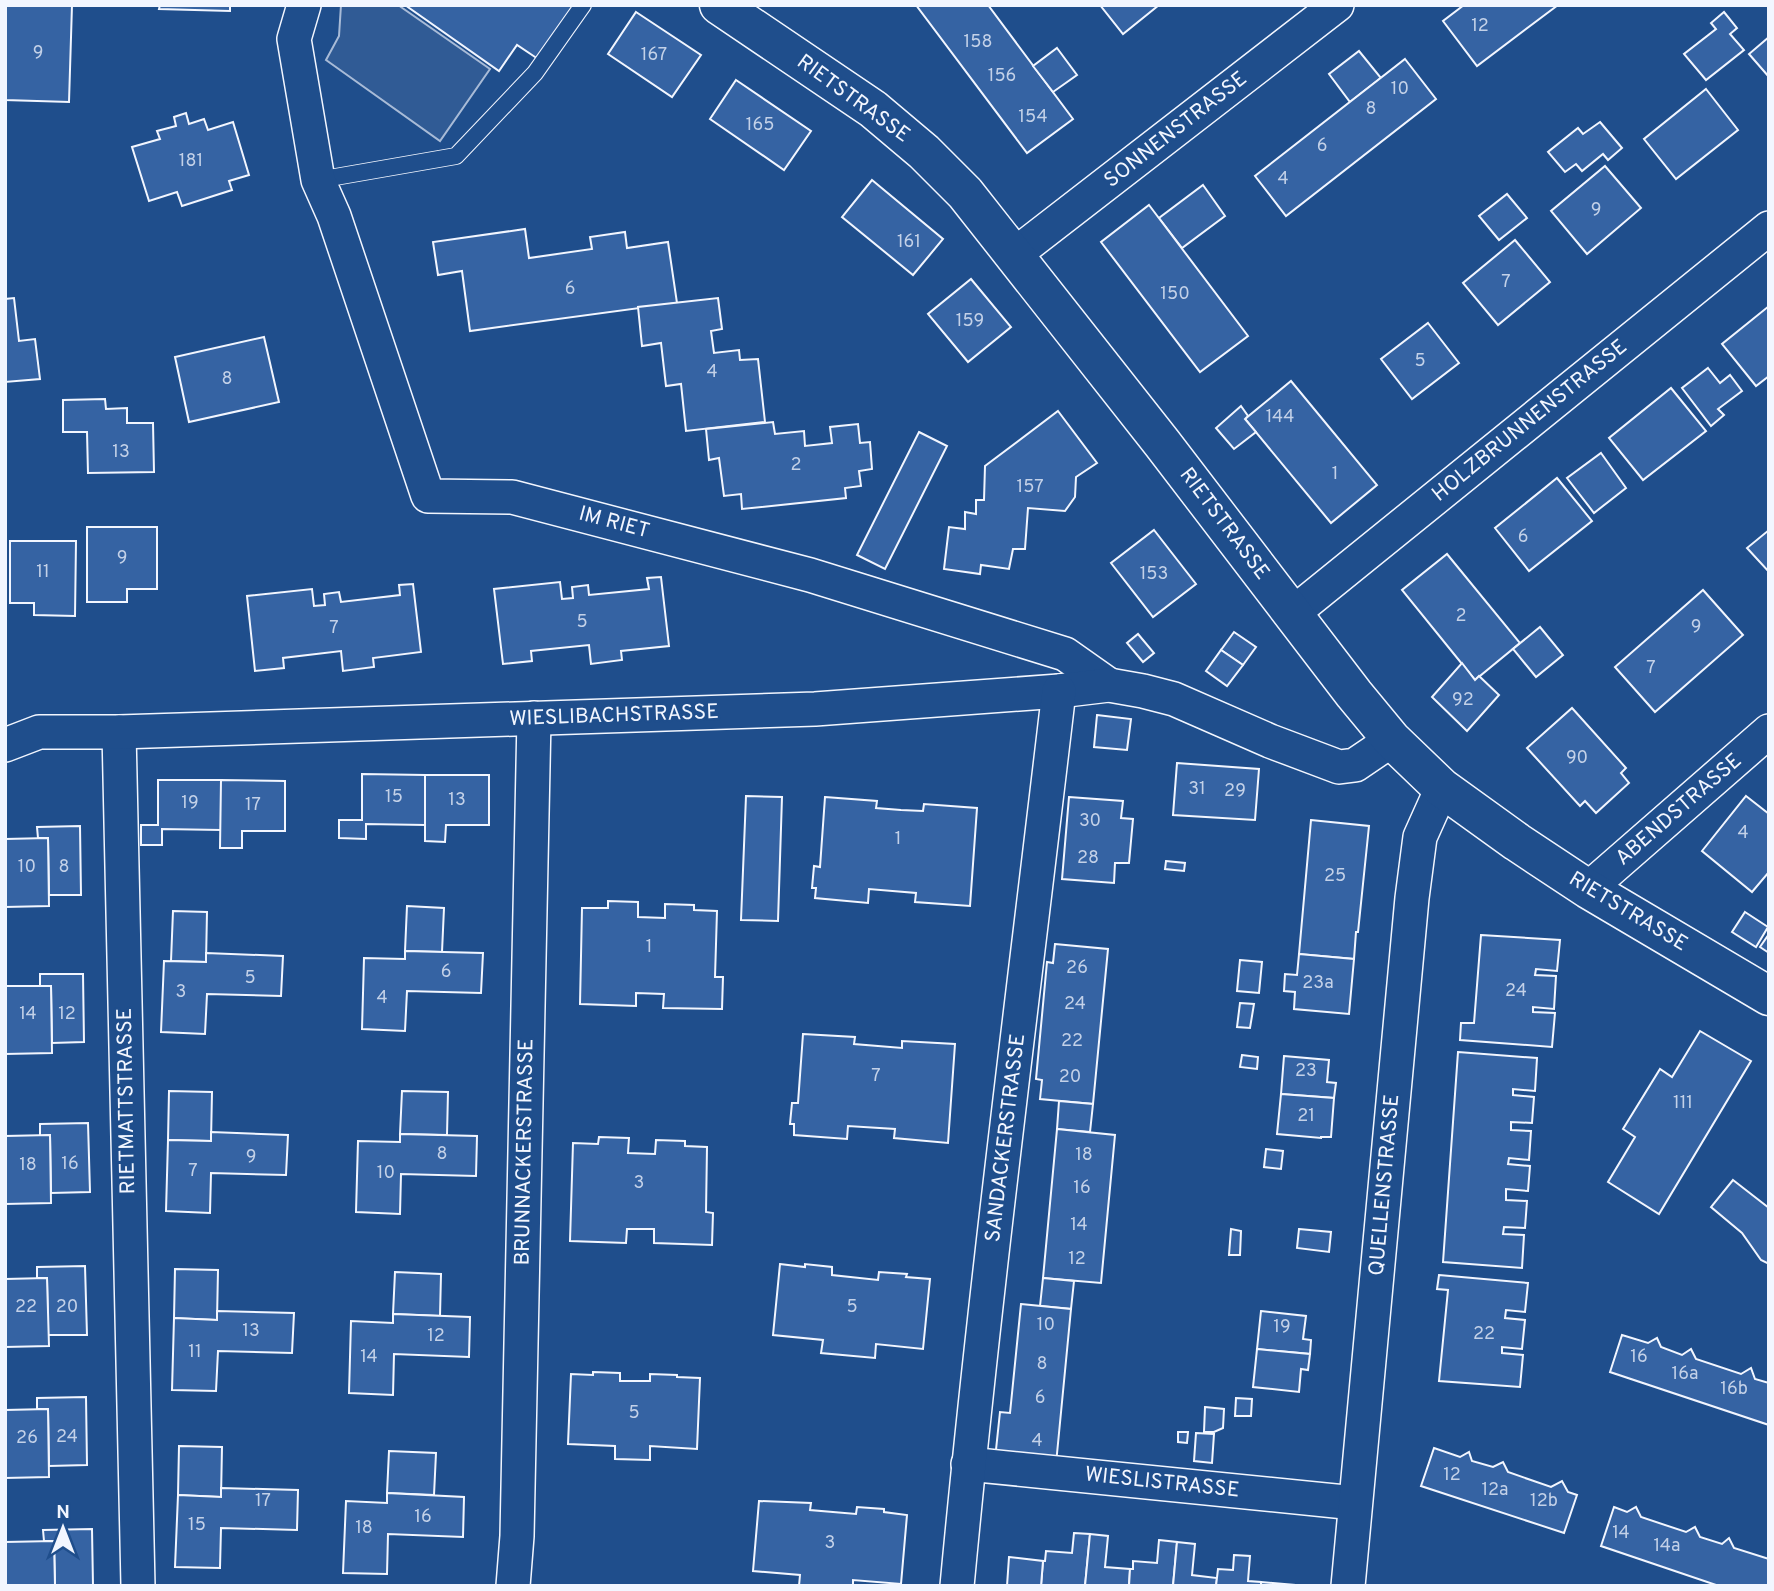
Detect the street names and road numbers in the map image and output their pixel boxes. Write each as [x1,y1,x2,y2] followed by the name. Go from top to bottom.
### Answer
[791,49,915,149] street label: RIETSTRASSE
[1099,66,1253,194] street label: SONNENSTRASSE
[1427,334,1633,508] street label: HOLZBRUNNENSTRASSE
[1173,462,1275,586] street label: RIETSTRASSE
[576,501,652,545] street label: IM RIET
[509,699,719,733] street label: WIESLIBACHSTRASSE
[1610,748,1748,872] street label: ABENDSTRASSE
[1564,866,1692,958] street label: RIETSTRASSE
[112,1007,142,1195] street label: RIETMATTSTRASSE
[980,1032,1032,1244] street label: SANDACKERSTRASSE
[510,1038,540,1266] street label: BRUNNACKERSTRASSE
[1364,1093,1406,1277] street label: QUELLENSTRASSE
[1083,1461,1241,1505] street label: WIESLISTRASSE

